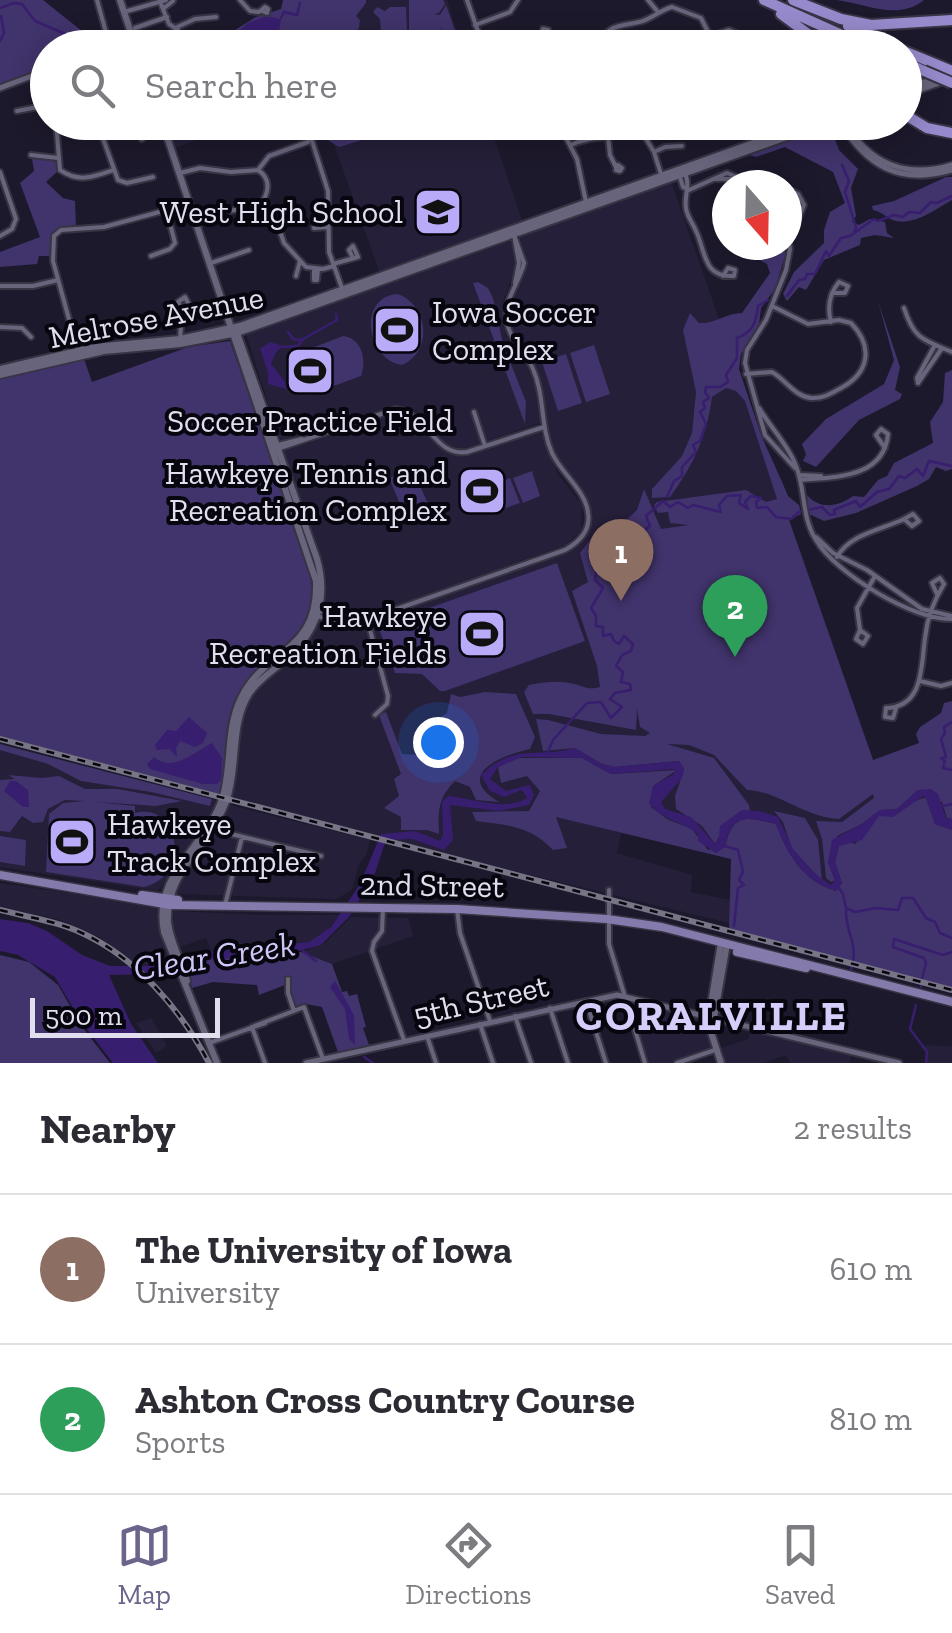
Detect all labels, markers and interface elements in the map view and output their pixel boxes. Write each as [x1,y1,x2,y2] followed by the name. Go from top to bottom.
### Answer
[30,30,922,140] search box
[65,58,120,113] icon: search
[145,62,337,108] text: Search here
[712,170,802,260] north arrow
[412,186,464,238] school or university icon: West High School
[160,193,403,231] place label: West High School
[46,278,266,356] street label: Melrose Avenue
[432,293,596,368] place label: Iowa Soccer Complex
[371,304,423,356] sports icon: Iowa Soccer Complex
[284,345,336,397] sports icon: Soccer Practice Field
[167,402,454,440] place label: Soccer Practice Field
[165,454,447,529] place label: Hawkeye Tennis and Recreation Complex
[456,465,508,517] sports icon: Hawkeye Tennis and Recreation Complex
[588,518,654,601] pin: 1
[702,574,768,657] pin: 2
[209,597,447,672] place label: Hawkeye Recreation Fields
[456,608,508,660] sports icon: Hawkeye Recreation Fields
[413,717,464,768] your location
[107,805,316,880] place label: Hawkeye Track Complex
[46,816,98,868] sports icon: Hawkeye Track Complex
[360,865,504,905] street label: 2nd Street
[130,923,298,989] water label: Clear Creek
[410,966,552,1034] street label: 5th Street
[576,990,848,1041] district label: CORALVILLE
[30,993,220,1038] scale bar
[45,999,122,1032] text: 500 m
[40,1103,176,1154] text: Nearby
[793,1109,912,1147] text: 2 results
[135,1227,512,1273] text: The University of Iowa
[66,1250,79,1288] text: 1
[829,1250,912,1288] text: 610 m
[135,1273,280,1311] text: University
[135,1377,635,1423] text: Ashton Cross Country Course
[64,1400,81,1438] text: 2
[829,1400,912,1438] text: 810 m
[135,1423,225,1461] text: Sports
[117,1518,172,1611] tab: Map
[405,1518,532,1611] tab: Directions
[765,1518,835,1611] tab: Saved

